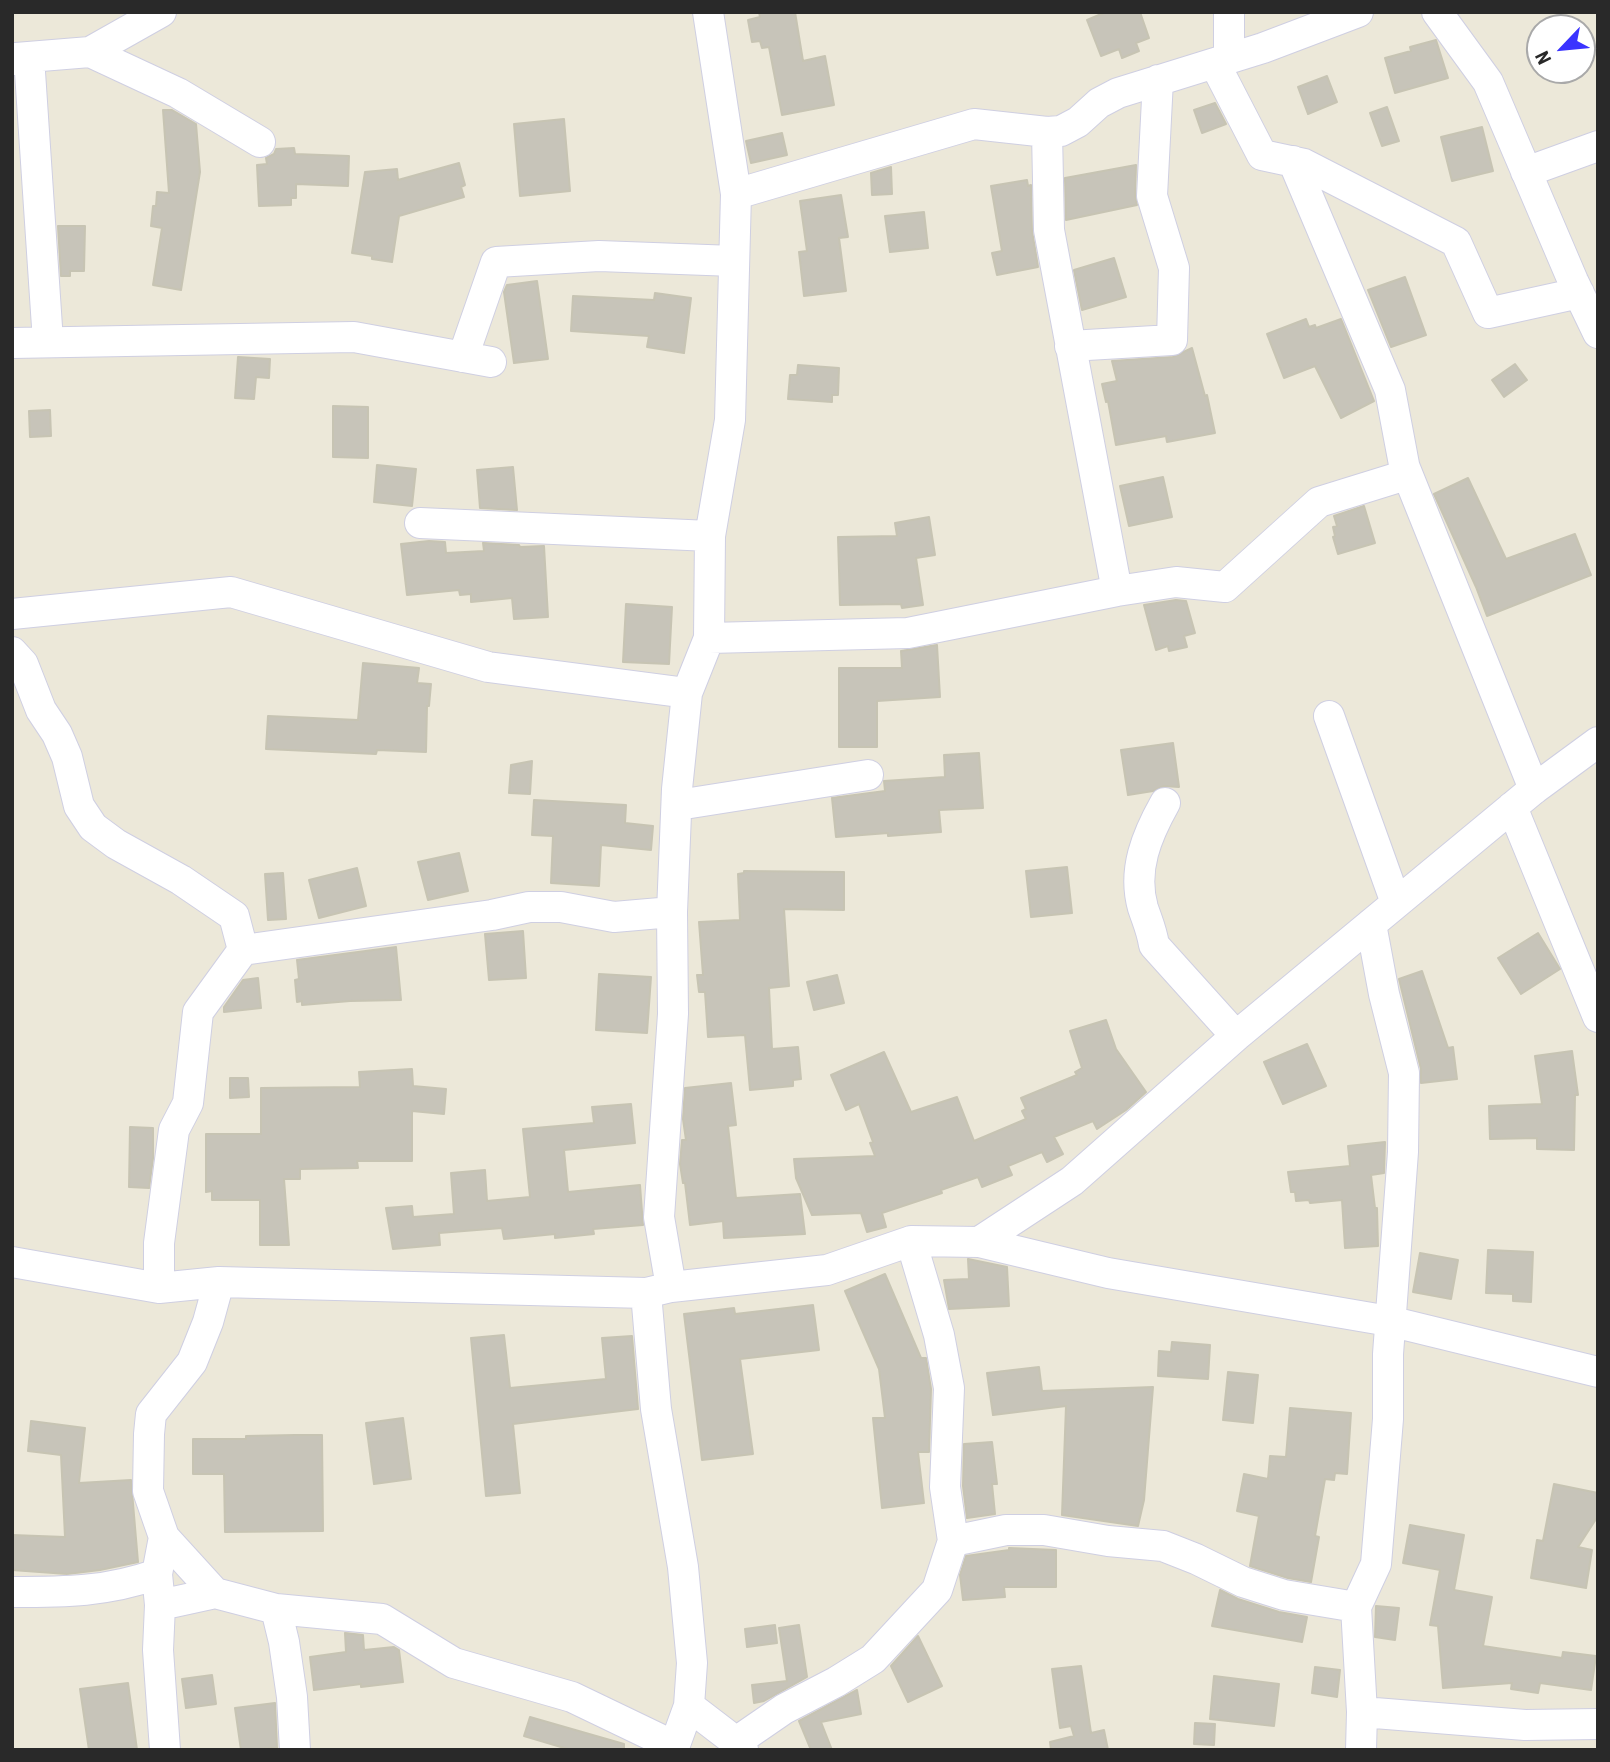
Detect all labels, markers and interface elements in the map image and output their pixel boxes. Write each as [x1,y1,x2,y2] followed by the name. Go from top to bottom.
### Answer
[1526,14,1596,84] north arrow
[1531,47,1556,68] text: N

